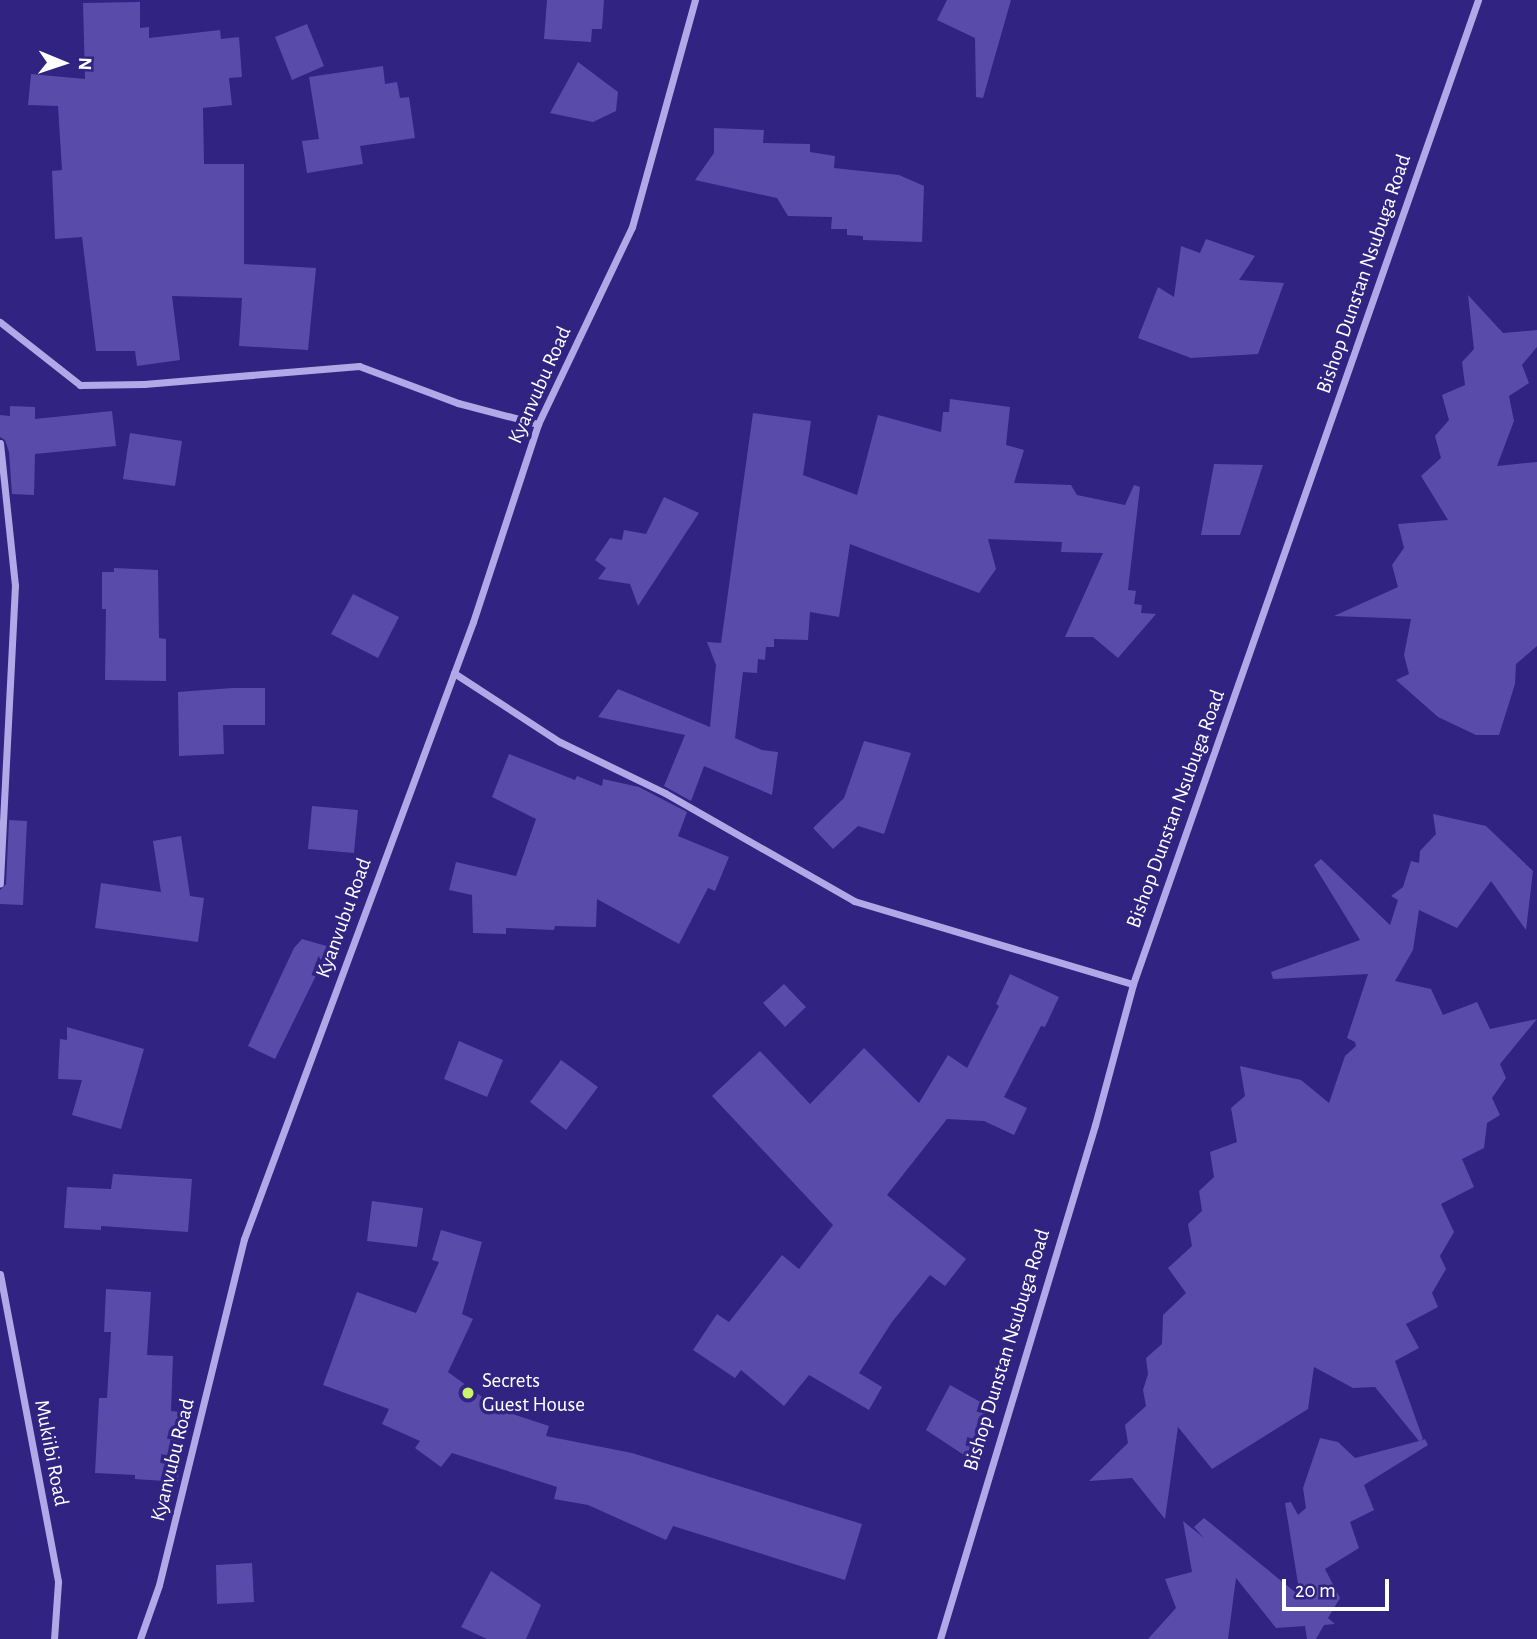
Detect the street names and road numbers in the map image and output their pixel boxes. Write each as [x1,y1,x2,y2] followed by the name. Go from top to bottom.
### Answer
[1311,151,1417,397] street label: Bishop Dunstan Nsubuga Road
[503,322,577,448] street label: Kyanvubu Road
[1121,687,1231,931] street label: Bishop Dunstan Nsubuga Road
[311,855,377,981] street label: Kyanvubu Road
[958,1226,1056,1474] street label: Bishop Dunstan Nsubuga Road
[146,1396,200,1524] street label: Kyanvubu Road
[28,1398,74,1508] street label: Mukiibi Road

